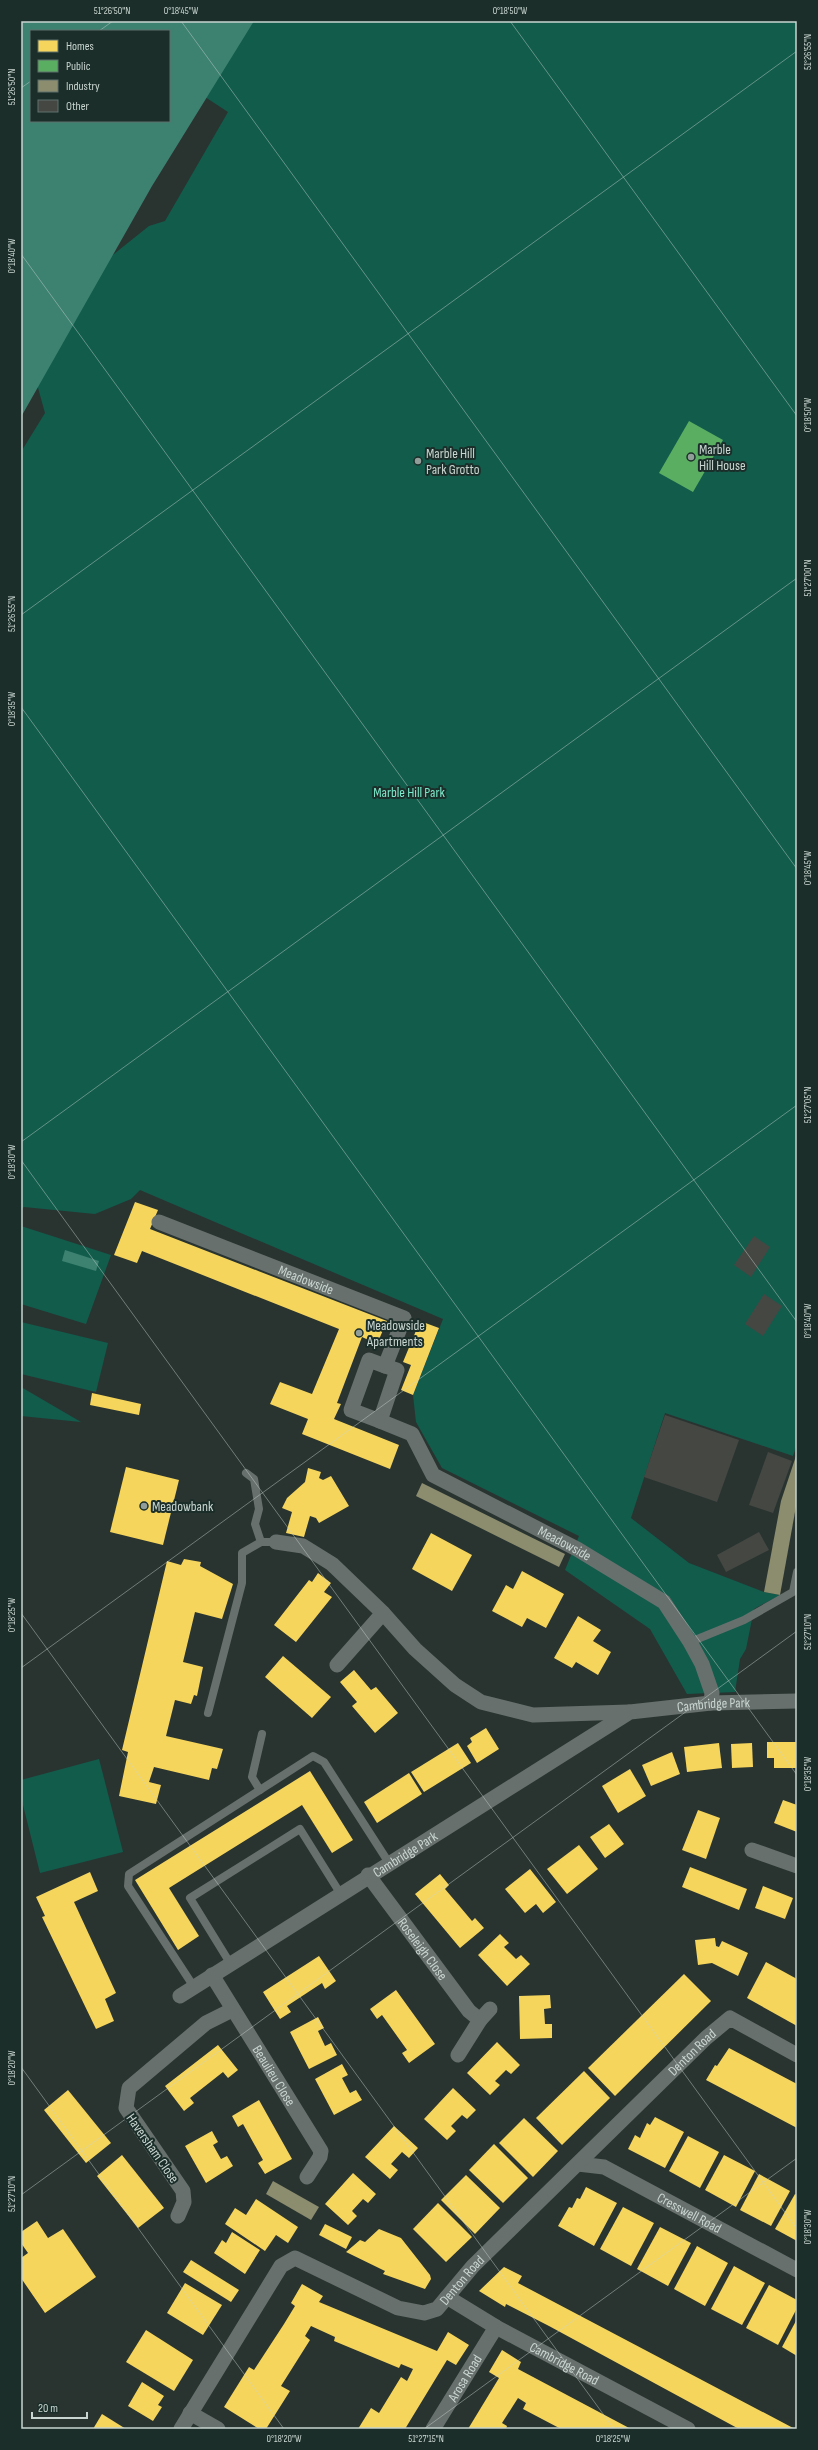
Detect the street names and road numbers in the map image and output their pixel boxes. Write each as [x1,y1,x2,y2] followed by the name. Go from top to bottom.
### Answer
[276,1262,336,1299] street label: Meadowside
[535,1522,594,1565] street label: Meadowside
[676,1694,751,1716] street label: Cambridge Park
[370,1827,441,1881] street label: Cambridge Park
[394,1915,451,1984] street label: Roseleigh Close
[665,2025,720,2079] street label: Denton Road
[249,2042,299,2109] street label: Beaulieu Close
[123,2110,183,2186] street label: Haversham Close
[654,2189,724,2237] street label: Cresswell Road
[436,2252,488,2309] street label: Denton Road
[527,2338,602,2389] street label: Cambridge Road
[444,2352,486,2406] street label: Arosa Road

